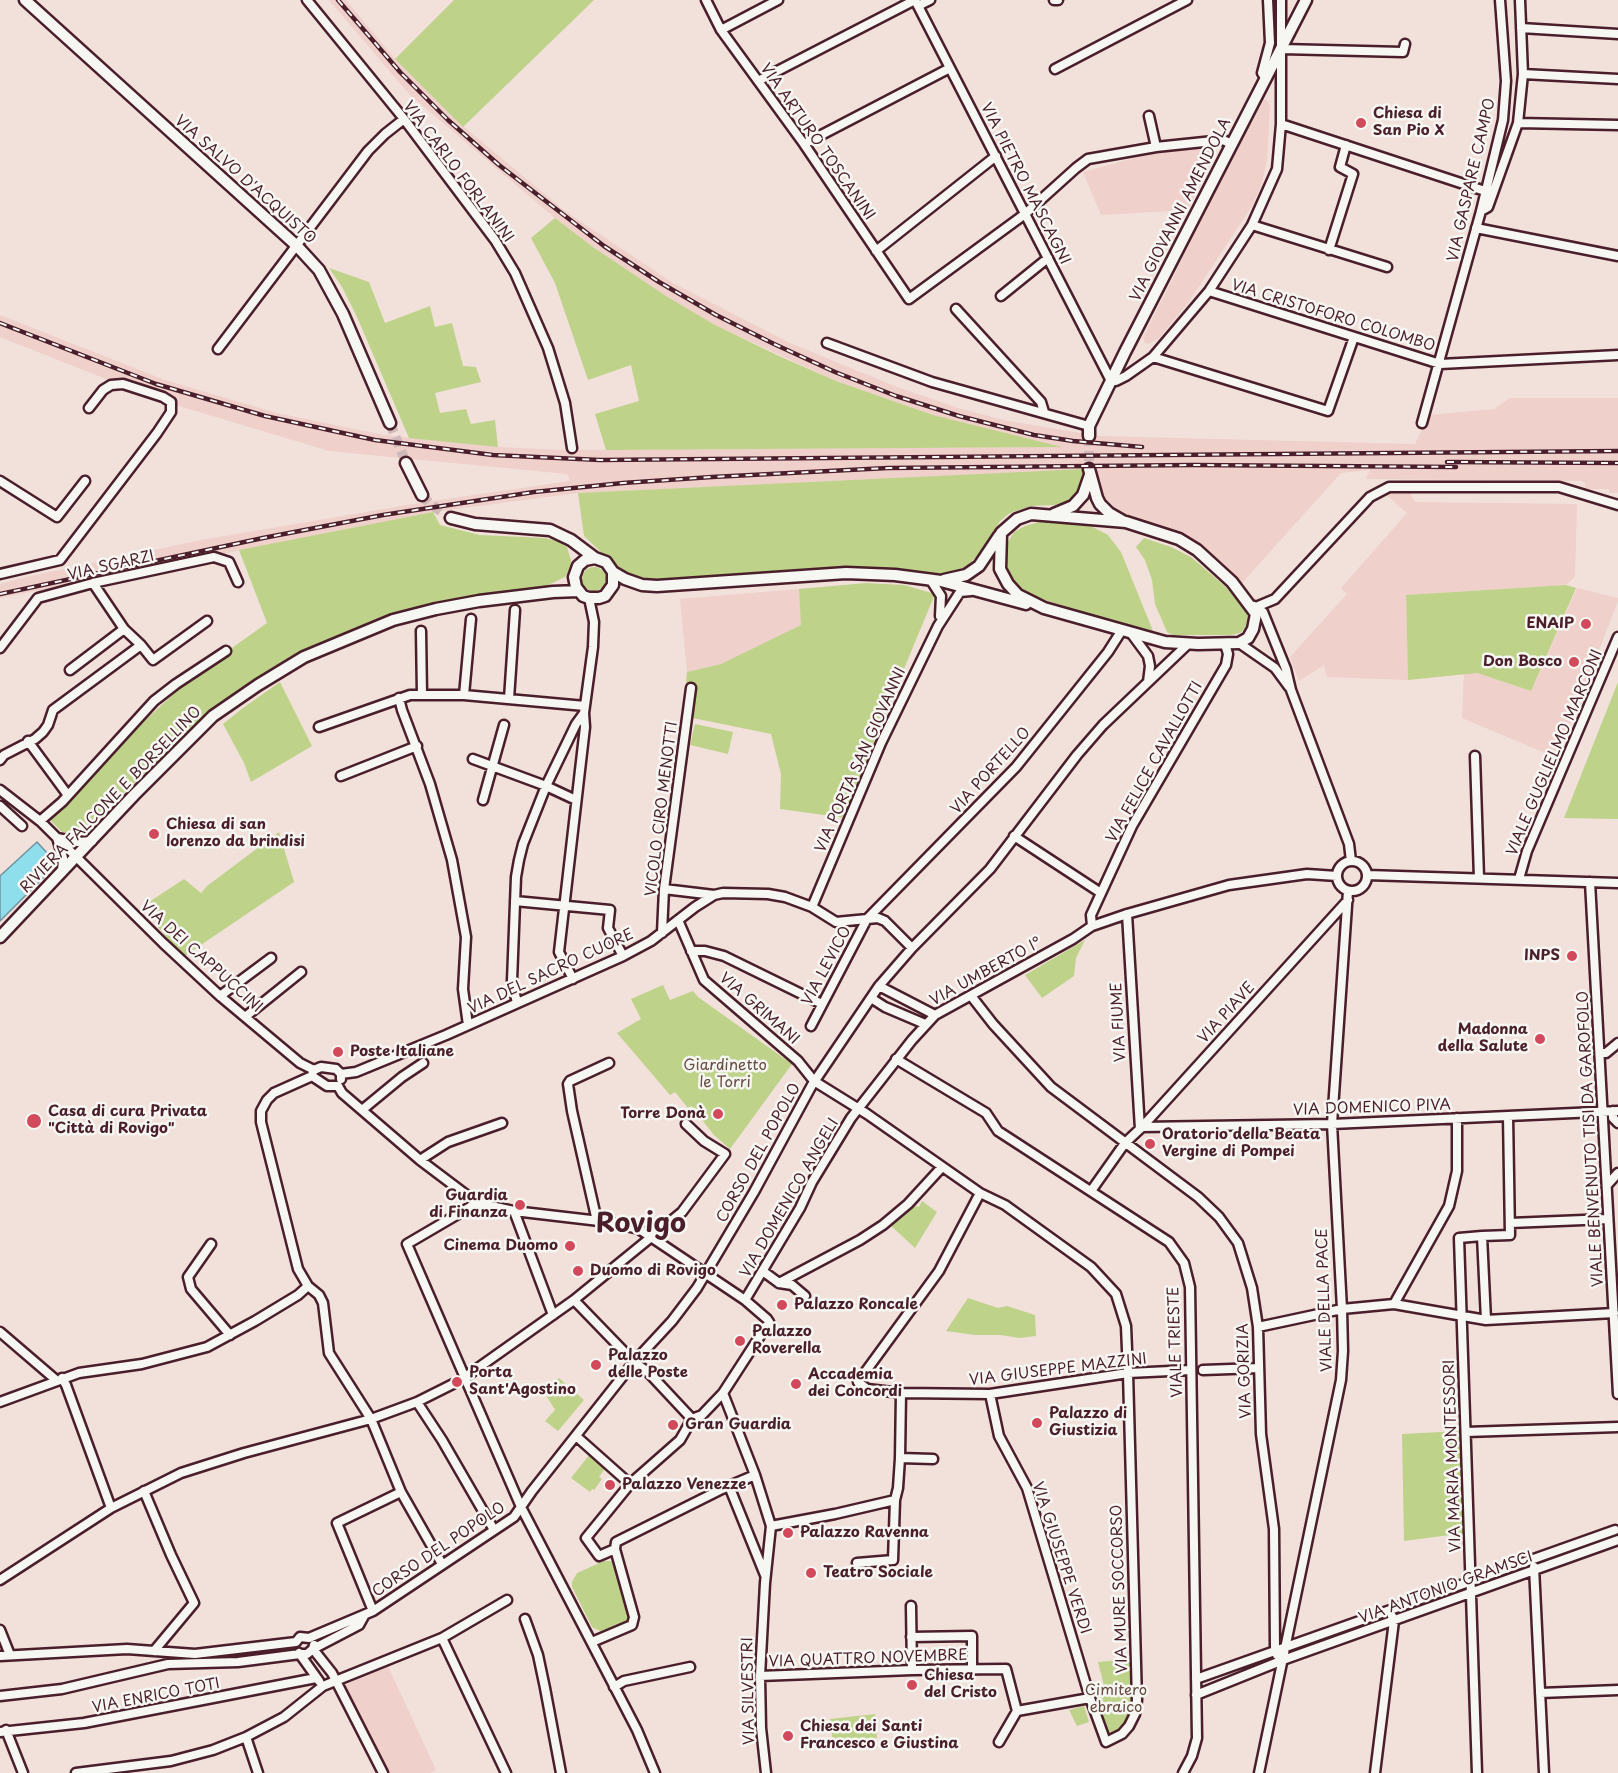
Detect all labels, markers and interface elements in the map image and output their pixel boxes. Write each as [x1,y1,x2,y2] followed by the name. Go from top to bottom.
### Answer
[756,60,878,224] street label: VIA ARTURO TOSCANINI
[1444,97,1500,263] street label: VIA GASPARE CAMPO
[399,98,517,246] street label: VIA CARLO FORLANINI
[976,100,1074,268] street label: VIA PIETRO MASCAGNI
[1373,105,1444,140] place label: Chiesa di San Pio X
[171,112,319,248] street label: VIA SALVO D'ACQUISTO
[1127,115,1235,305] street label: VIA GIOVANNI AMENDOLA
[1354,116,1368,130] marker: Chiesa di San Pio X
[1229,276,1437,356] street label: VIA CRISTOFORO COLOMBO
[66,547,156,585] street label: VIA SGARZI
[1526,615,1574,633] place label: ENAIP
[1579,617,1593,631] marker: ENAIP
[1503,647,1607,859] street label: VIALE GUGLIELMO MARCONI
[1483,653,1562,671] place label: Don Bosco
[1567,655,1581,669] marker: Don Bosco
[812,665,910,855] street label: VIA PORTA SAN GIOVANNI
[1103,678,1207,846] street label: VIA FELICE CAVALLOTTI
[17,703,205,897] street label: RIVIERA FALCONE E BORSELLINO
[642,720,682,898] street label: VICOLO CIRO MENOTTI
[947,724,1035,818] street label: VIA PORTELLO
[166,816,305,851] place label: Chiesa di san lorenzo da brindisi
[147,827,161,841] marker: Chiesa di san lorenzo da brindisi
[136,897,266,1017] street label: VIA DEI CAPPUCCINI
[799,923,855,1009] street label: VIA LEVICO
[465,926,637,1018] street label: VIA DEL SACRO CUORE
[927,934,1045,1010] street label: VIA UMBERTO I°
[1524,947,1560,965] place label: INPS
[1565,949,1579,963] marker: INPS
[715,969,803,1049] street label: VIA GRIMANI
[1195,979,1259,1047] street label: VIA PIAVE
[1108,982,1130,1062] street label: VIA FIUME
[1574,991,1608,1287] street label: VIALE BENVENUTO TISI DA GAROFOLO
[1438,1021,1528,1056] place label: Madonna della Salute
[1533,1032,1547,1046] marker: Madonna della Salute
[350,1043,454,1061] place label: Poste Italiane
[331,1045,345,1059] marker: Poste Italiane
[683,1057,767,1092] park label: Giardinetto le Torri
[713,1080,805,1226] street label: CORSO DEL POPOLO
[1293,1096,1451,1120] street label: VIA DOMENICO PIVA
[48,1103,207,1138] place label: Casa di cura Privata "Città di Rovigo"
[620,1105,706,1123] place label: Torre Donà
[711,1107,725,1121] marker: Torre Donà
[25,1112,43,1130] marker: Casa di cura Privata "Città di Rovigo"
[737,1115,843,1281] street label: VIA DOMENICO ANGELI
[1162,1126,1320,1161] place label: Oratorio della Beata Vergine di Pompei
[1143,1137,1157,1151] marker: Oratorio della Beata Vergine di Pompei
[429,1187,508,1222] place label: Guardia di Finanza
[513,1198,527,1212] marker: Guardia di Finanza
[596,1209,686,1241] district label: Rovigo
[1313,1228,1337,1372] street label: VIALE DELLA PACE
[443,1237,558,1255] place label: Cinema Duomo
[563,1239,577,1253] marker: Cinema Duomo
[590,1262,716,1280] place label: Duomo di Rovigo
[571,1264,585,1278] marker: Duomo di Rovigo
[1165,1286,1187,1398] street label: VIALE TRIESTE
[794,1296,918,1314] place label: Palazzo Roncale
[775,1298,789,1312] marker: Palazzo Roncale
[752,1323,821,1358] place label: Palazzo Roverella
[1234,1323,1256,1419] street label: VIA GORIZIA
[733,1334,747,1348] marker: Palazzo Roverella
[608,1347,688,1382] place label: Palazzo delle Poste
[968,1350,1148,1390] street label: VIA GIUSEPPE MAZZINI
[589,1358,603,1372] marker: Palazzo delle Poste
[1441,1359,1465,1553] street label: VIA MARIA MONTESSORI
[469,1364,576,1399] place label: Porta Sant'Agostino
[808,1366,902,1401] place label: Accademia dei Concordi
[450,1375,464,1389] marker: Porta Sant'Agostino
[789,1377,803,1391] marker: Accademia dei Concordi
[1049,1405,1127,1440] place label: Palazzo di Giustizia
[685,1416,791,1434] place label: Gran Guardia
[1030,1416,1044,1430] marker: Palazzo di Giustizia
[666,1418,680,1432] marker: Gran Guardia
[622,1476,746,1494] place label: Palazzo Venezze
[603,1478,617,1492] marker: Palazzo Venezze
[1028,1480,1094,1636] street label: VIA GIUSEPPE VERDI
[369,1499,509,1601] street label: CORSO DEL POPOLO
[1108,1504,1132,1674] street label: VIA MURE SOCCORSO
[800,1524,929,1542] place label: Palazzo Ravenna
[781,1526,795,1540] marker: Palazzo Ravenna
[1357,1548,1535,1628] street label: VIA ANTONIO GRAMSCI
[823,1564,933,1582] place label: Teatro Sociale
[804,1566,818,1580] marker: Teatro Sociale
[739,1637,759,1745] street label: VIA SILVESTRI
[768,1647,968,1671] street label: VIA QUATTRO NOVEMBRE
[924,1667,997,1702] place label: Chiesa del Cristo
[91,1675,221,1717] street label: VIA ENRICO TOTI
[905,1678,919,1692] marker: Chiesa del Cristo
[1085,1682,1147,1717] park label: Cimitero ebraico
[800,1718,959,1753] place label: Chiesa dei Santi Francesco e Giustina
[781,1729,795,1743] marker: Chiesa dei Santi Francesco e Giustina

